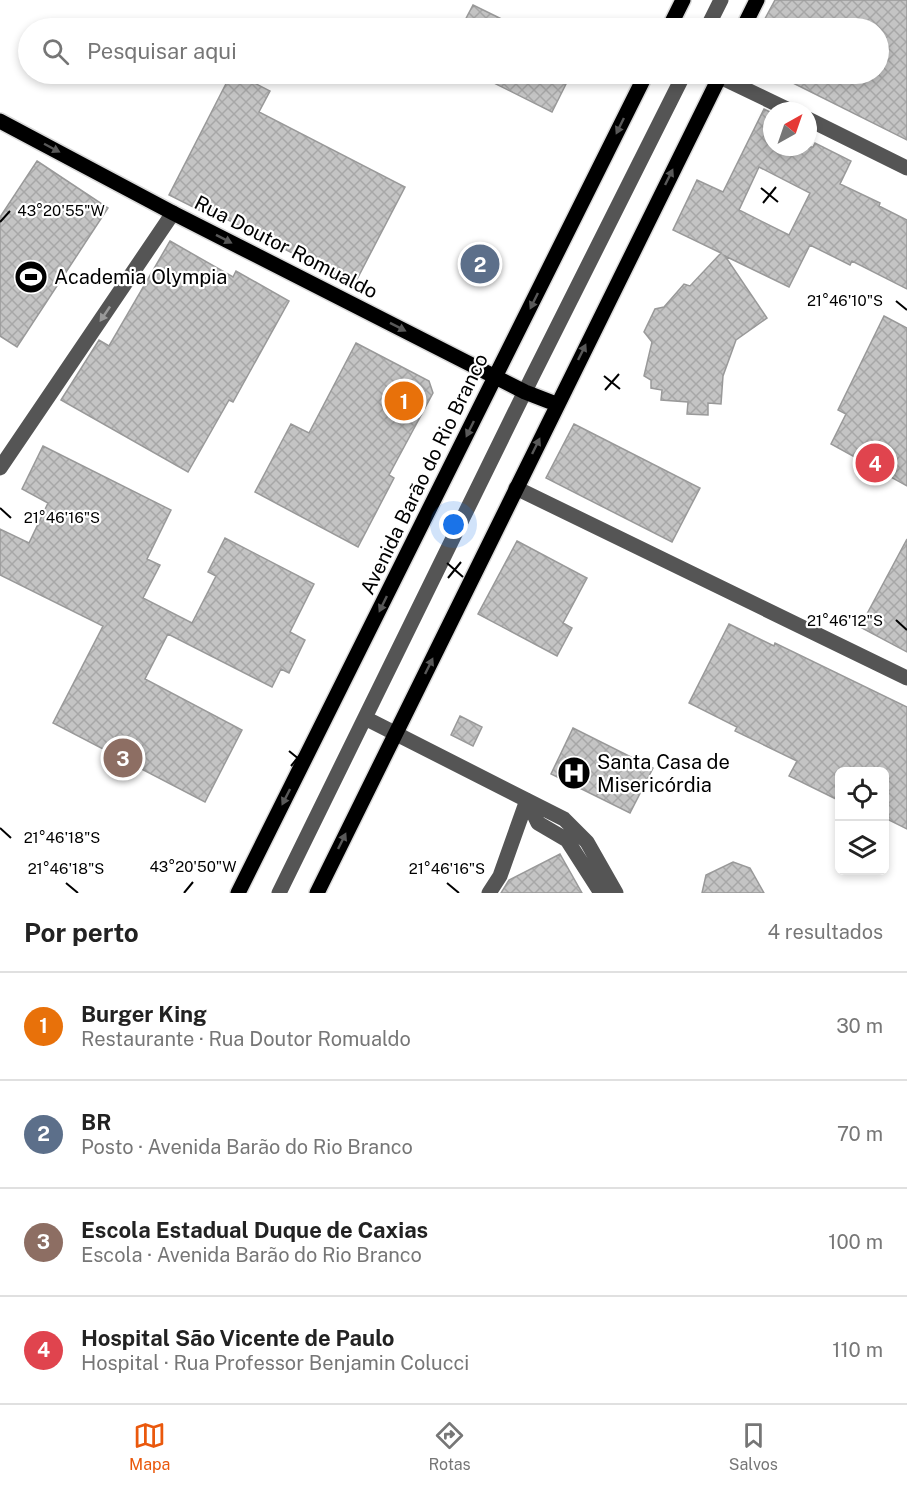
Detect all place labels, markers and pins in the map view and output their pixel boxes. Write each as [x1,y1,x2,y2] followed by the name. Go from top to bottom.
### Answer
[460,242,500,286] pin: 2
[13,259,49,295] sports icon: Academia Olympia
[54,265,227,289] place label: Academia Olympia
[384,378,424,424] pin: 1
[856,440,894,486] pin: 4
[104,736,142,780] pin: 3
[597,750,730,797] place label: Santa Casa de Misericórdia
[556,755,592,791] hospital icon: Santa Casa de Misericórdia

